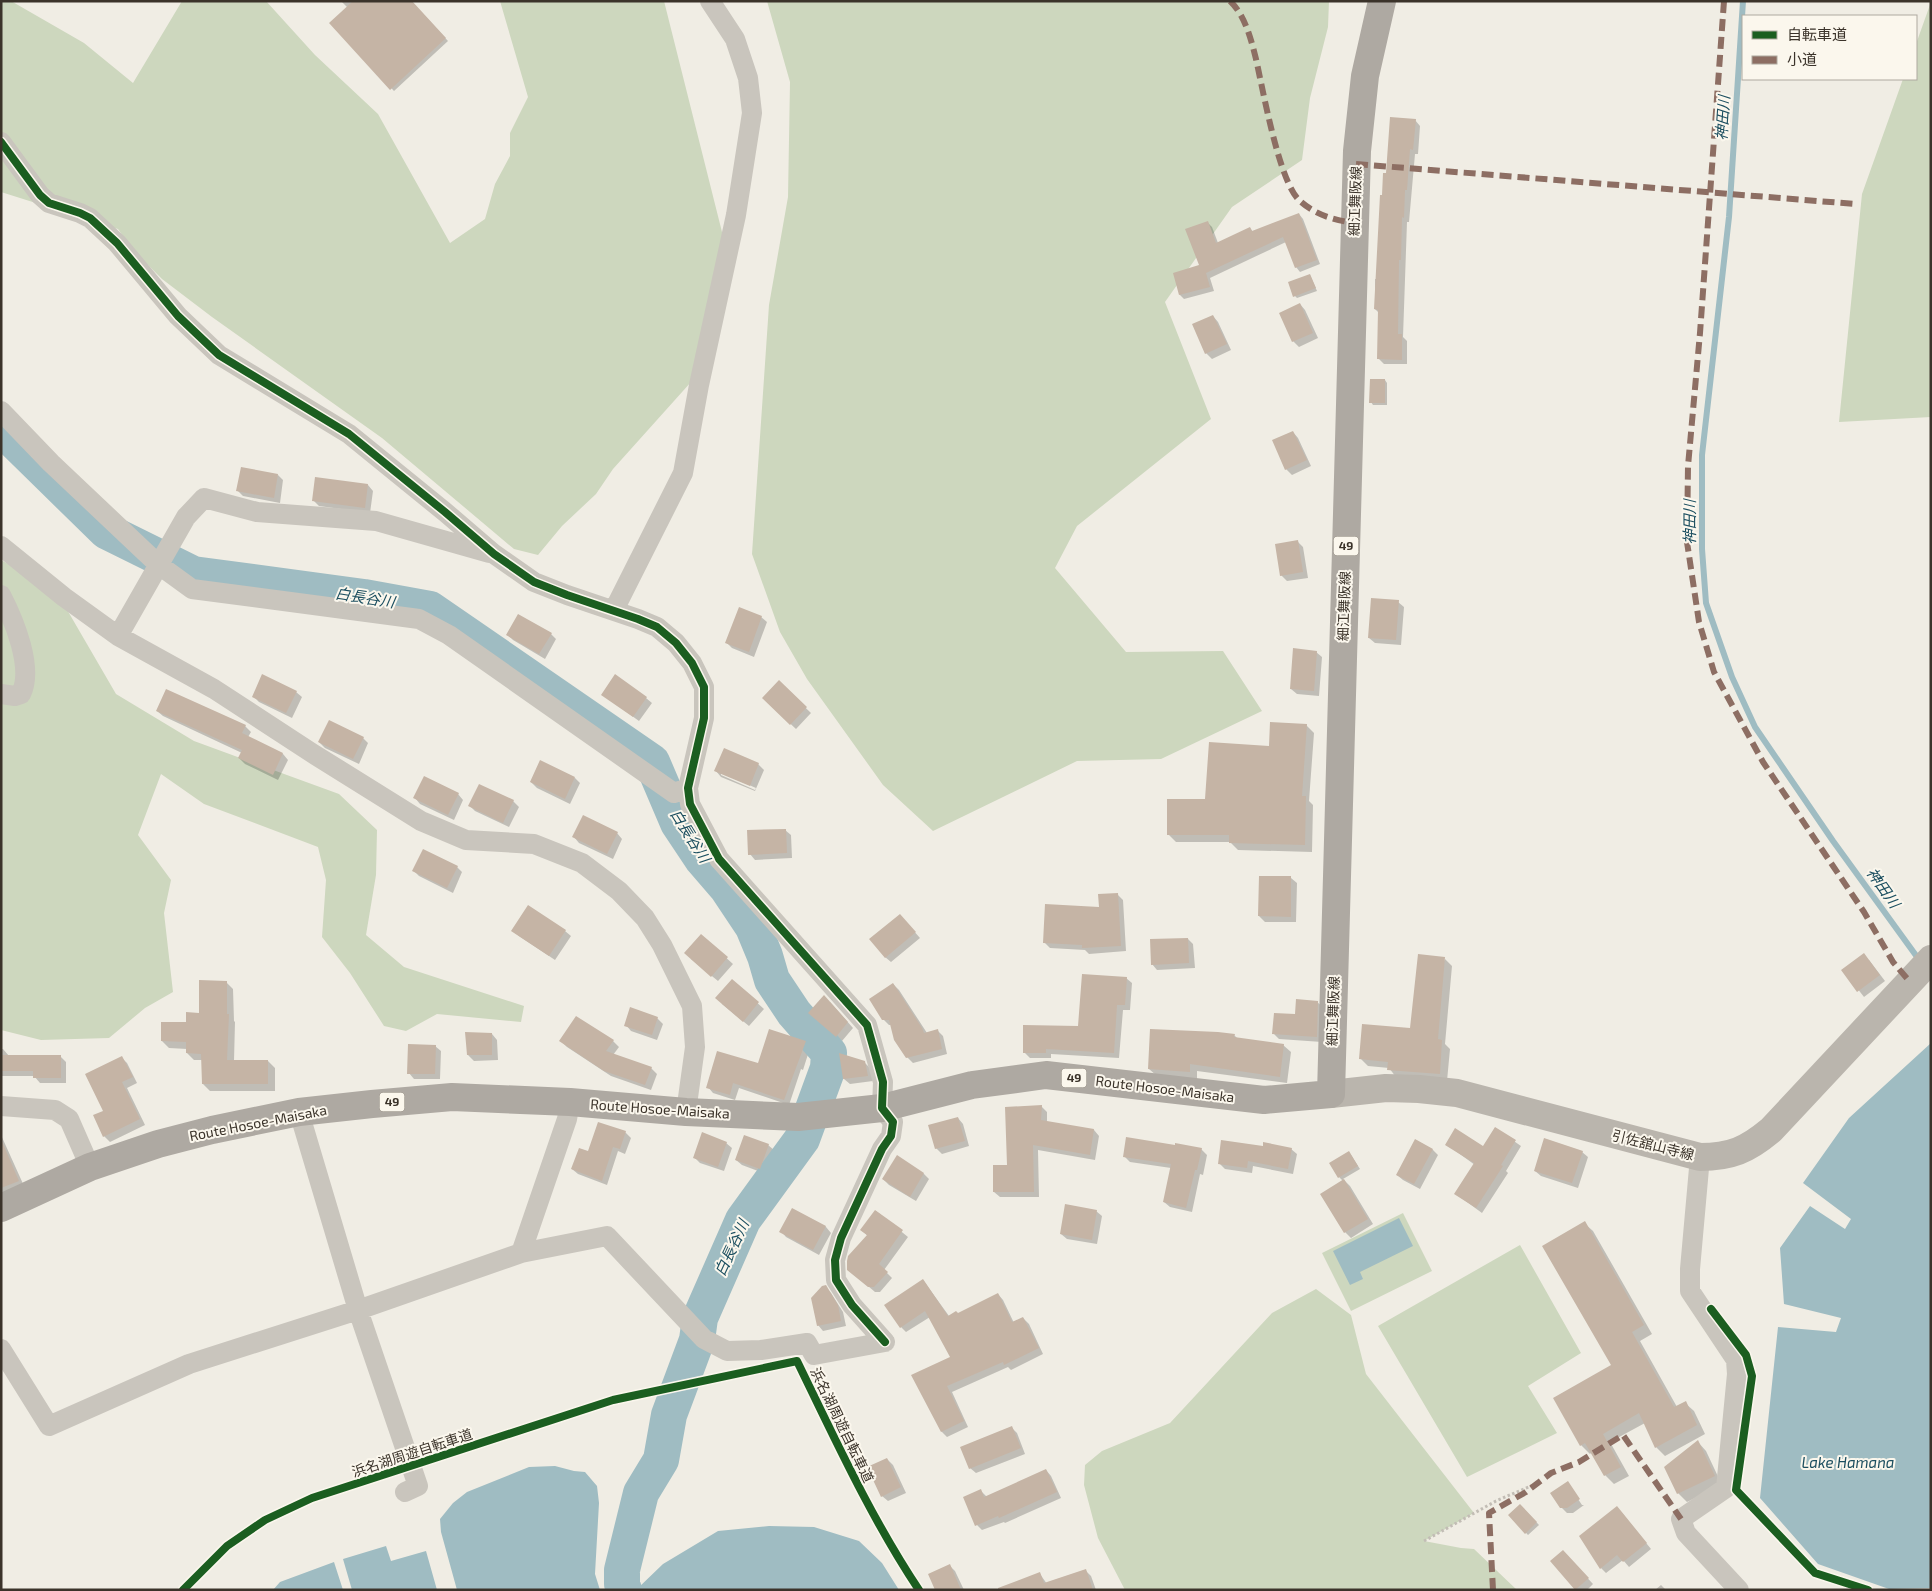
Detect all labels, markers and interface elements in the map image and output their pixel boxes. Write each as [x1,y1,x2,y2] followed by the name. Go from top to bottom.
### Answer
[1742,15,1917,80] legend
[1787,25,1847,43] text: 自転車道
[1787,50,1817,68] text: 小道
[1711,93,1733,141] water label: 神田川
[1345,166,1364,236] street label: 細江舞阪線
[1680,498,1698,545] water label: 神田川
[1334,536,1358,556] road number: 49
[1334,571,1353,641] street label: 細江舞阪線
[334,583,398,611] water label: 白長谷川
[667,805,715,867] water label: 白長谷川
[1864,864,1905,913] water label: 神田川
[1323,976,1342,1046] street label: 細江舞阪線
[1062,1068,1086,1088] road number: 49
[1095,1072,1235,1105] street label: Route Hosoe-Maisaka
[380,1092,404,1112] road number: 49
[590,1095,730,1122] street label: Route Hosoe-Maisaka
[188,1101,328,1144] street label: Route Hosoe-Maisaka
[1610,1126,1696,1163] street label: 引佐舘山寺線
[710,1215,753,1279] water label: 白長谷川
[807,1364,878,1485] street label: 浜名湖周遊自転車道
[349,1425,474,1480] street label: 浜名湖周遊自転車道
[1802,1453,1894,1471] water label: Lake Hamana

